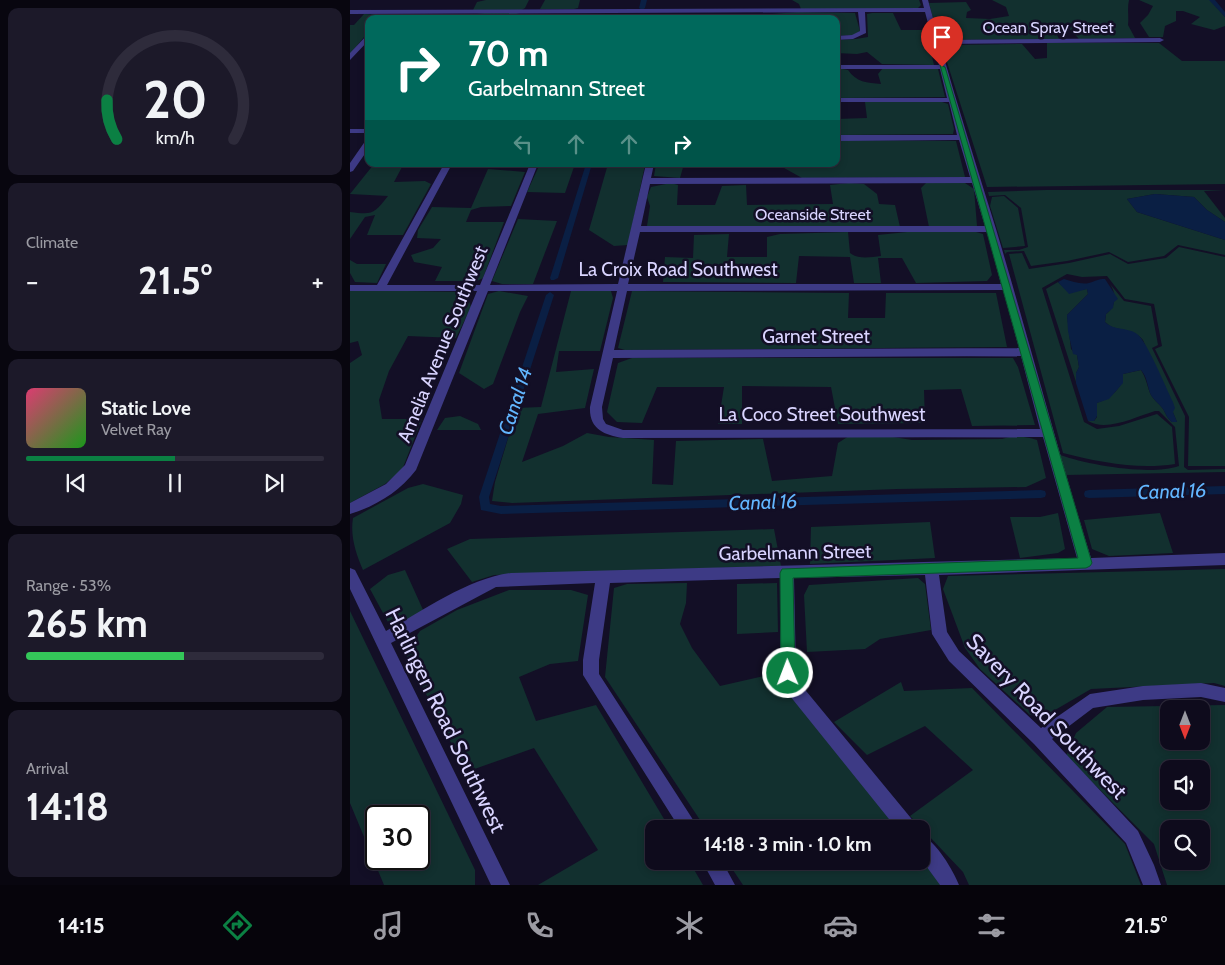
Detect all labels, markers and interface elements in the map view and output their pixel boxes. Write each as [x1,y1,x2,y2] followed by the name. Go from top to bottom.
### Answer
[921,16,963,67] pin
[982,18,1114,37] street label: Ocean Spray Street
[928,23,956,51] icon: arrive
[468,32,549,75] text: 70 m
[385,35,450,100] icon: right
[143,68,207,131] text: 20
[468,75,645,102] text: Garbelmann Street
[155,127,195,148] text: km/h
[509,130,537,158] icon: left
[562,130,590,158] icon: ahead
[615,130,643,158] icon: ahead
[668,130,696,158] icon: right
[755,205,872,224] street label: Oceanside Street
[26,233,78,252] text: Climate
[392,242,493,446] street label: Amelia Avenue Southwest
[138,257,212,304] text: 21.5°
[578,258,778,281] street label: La Croix Road Southwest
[26,264,38,298] text: −
[312,264,324,298] text: +
[762,325,870,348] street label: Garnet Street
[493,364,537,438] water label: Canal 14
[101,397,191,420] text: Static Love
[719,403,926,426] street label: La Coco Street Southwest
[101,420,172,439] text: Velvet Ray
[62,469,90,497] icon: previous
[161,469,189,497] icon: pause
[260,469,288,497] icon: next
[1137,478,1207,504] water label: Canal 16
[728,489,798,515] water label: Canal 16
[718,540,872,565] street label: Garbelmann Street
[26,576,111,595] text: Range · 53%
[26,600,148,647] text: 265 km
[379,604,512,837] street label: Harlingen Road Southwest
[961,628,1133,805] street label: Savery Road Southwest
[761,646,813,698] position arrow
[1160,700,1210,750] north arrow
[1160,700,1210,870] map controls
[26,759,69,778] text: Arrival
[1160,760,1210,810] button: sound
[26,783,109,830] text: 14:18
[365,805,430,870] speed limit sign: 30
[1160,820,1210,870] button: search
[704,833,871,856] text: 14:18 · 3 min · 1.0 km
[220,908,255,943] icon: directions
[371,908,406,943] icon: music
[522,908,557,943] icon: phone
[672,908,707,943] icon: climate
[823,908,858,943] icon: car
[974,908,1009,943] icon: filters
[58,912,104,939] text: 14:15
[1124,912,1167,939] text: 21.5°

